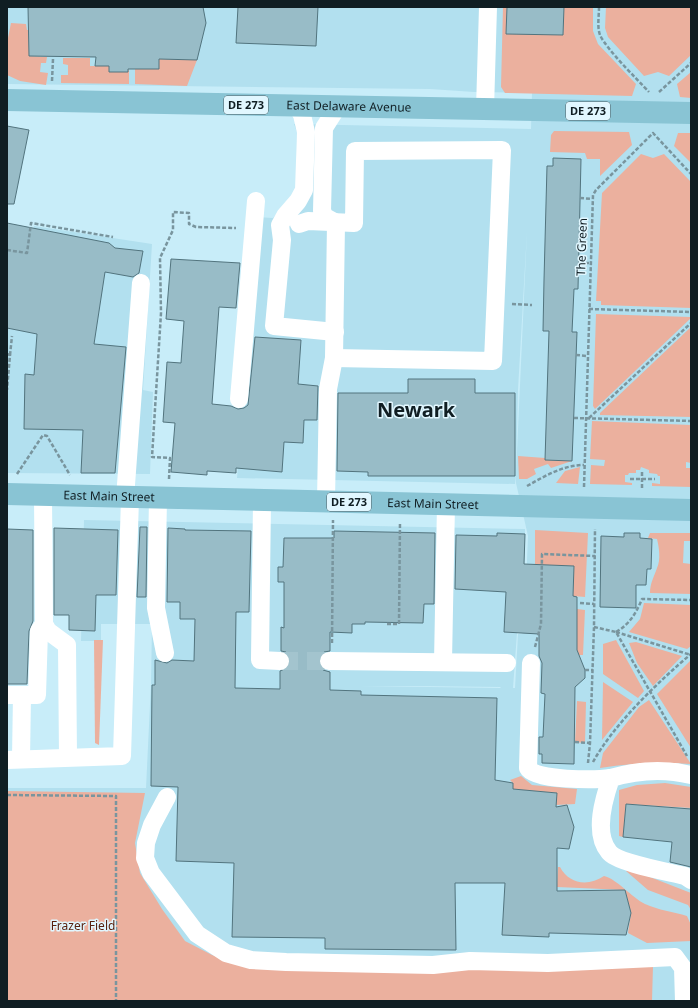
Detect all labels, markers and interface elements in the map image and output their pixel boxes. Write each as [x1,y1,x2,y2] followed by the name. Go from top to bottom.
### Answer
[224,96,268,114] road number: DE 273
[286,96,412,116] street label: East Delaware Avenue
[566,102,610,120] road number: DE 273
[572,218,591,276] street label: The Green
[377,396,456,423] district label: Newark
[63,486,156,505] street label: East Main Street
[327,493,371,511] road number: DE 273
[387,494,479,513] street label: East Main Street
[51,917,115,934] park label: Frazer Field

